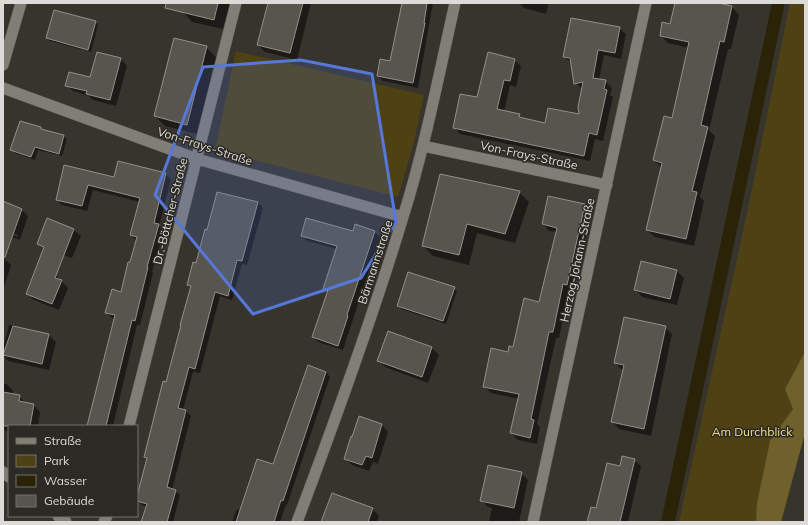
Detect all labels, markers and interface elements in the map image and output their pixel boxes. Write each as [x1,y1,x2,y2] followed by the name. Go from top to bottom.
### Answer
[156,124,254,168] street label: Von-Frays-Straße
[479,137,579,173] street label: Von-Frays-Straße
[149,156,191,266] street label: Dr.-Böttcher-Straße
[557,197,597,323] street label: Herzog-Johann-Straße
[354,218,396,306] street label: Bärmannstraße
[712,424,793,439] park label: Am Durchblick
[8,425,138,517] legend
[44,433,81,448] text: Straße
[44,453,70,468] text: Park
[44,473,87,488] text: Wasser
[44,493,94,508] text: Gebäude

